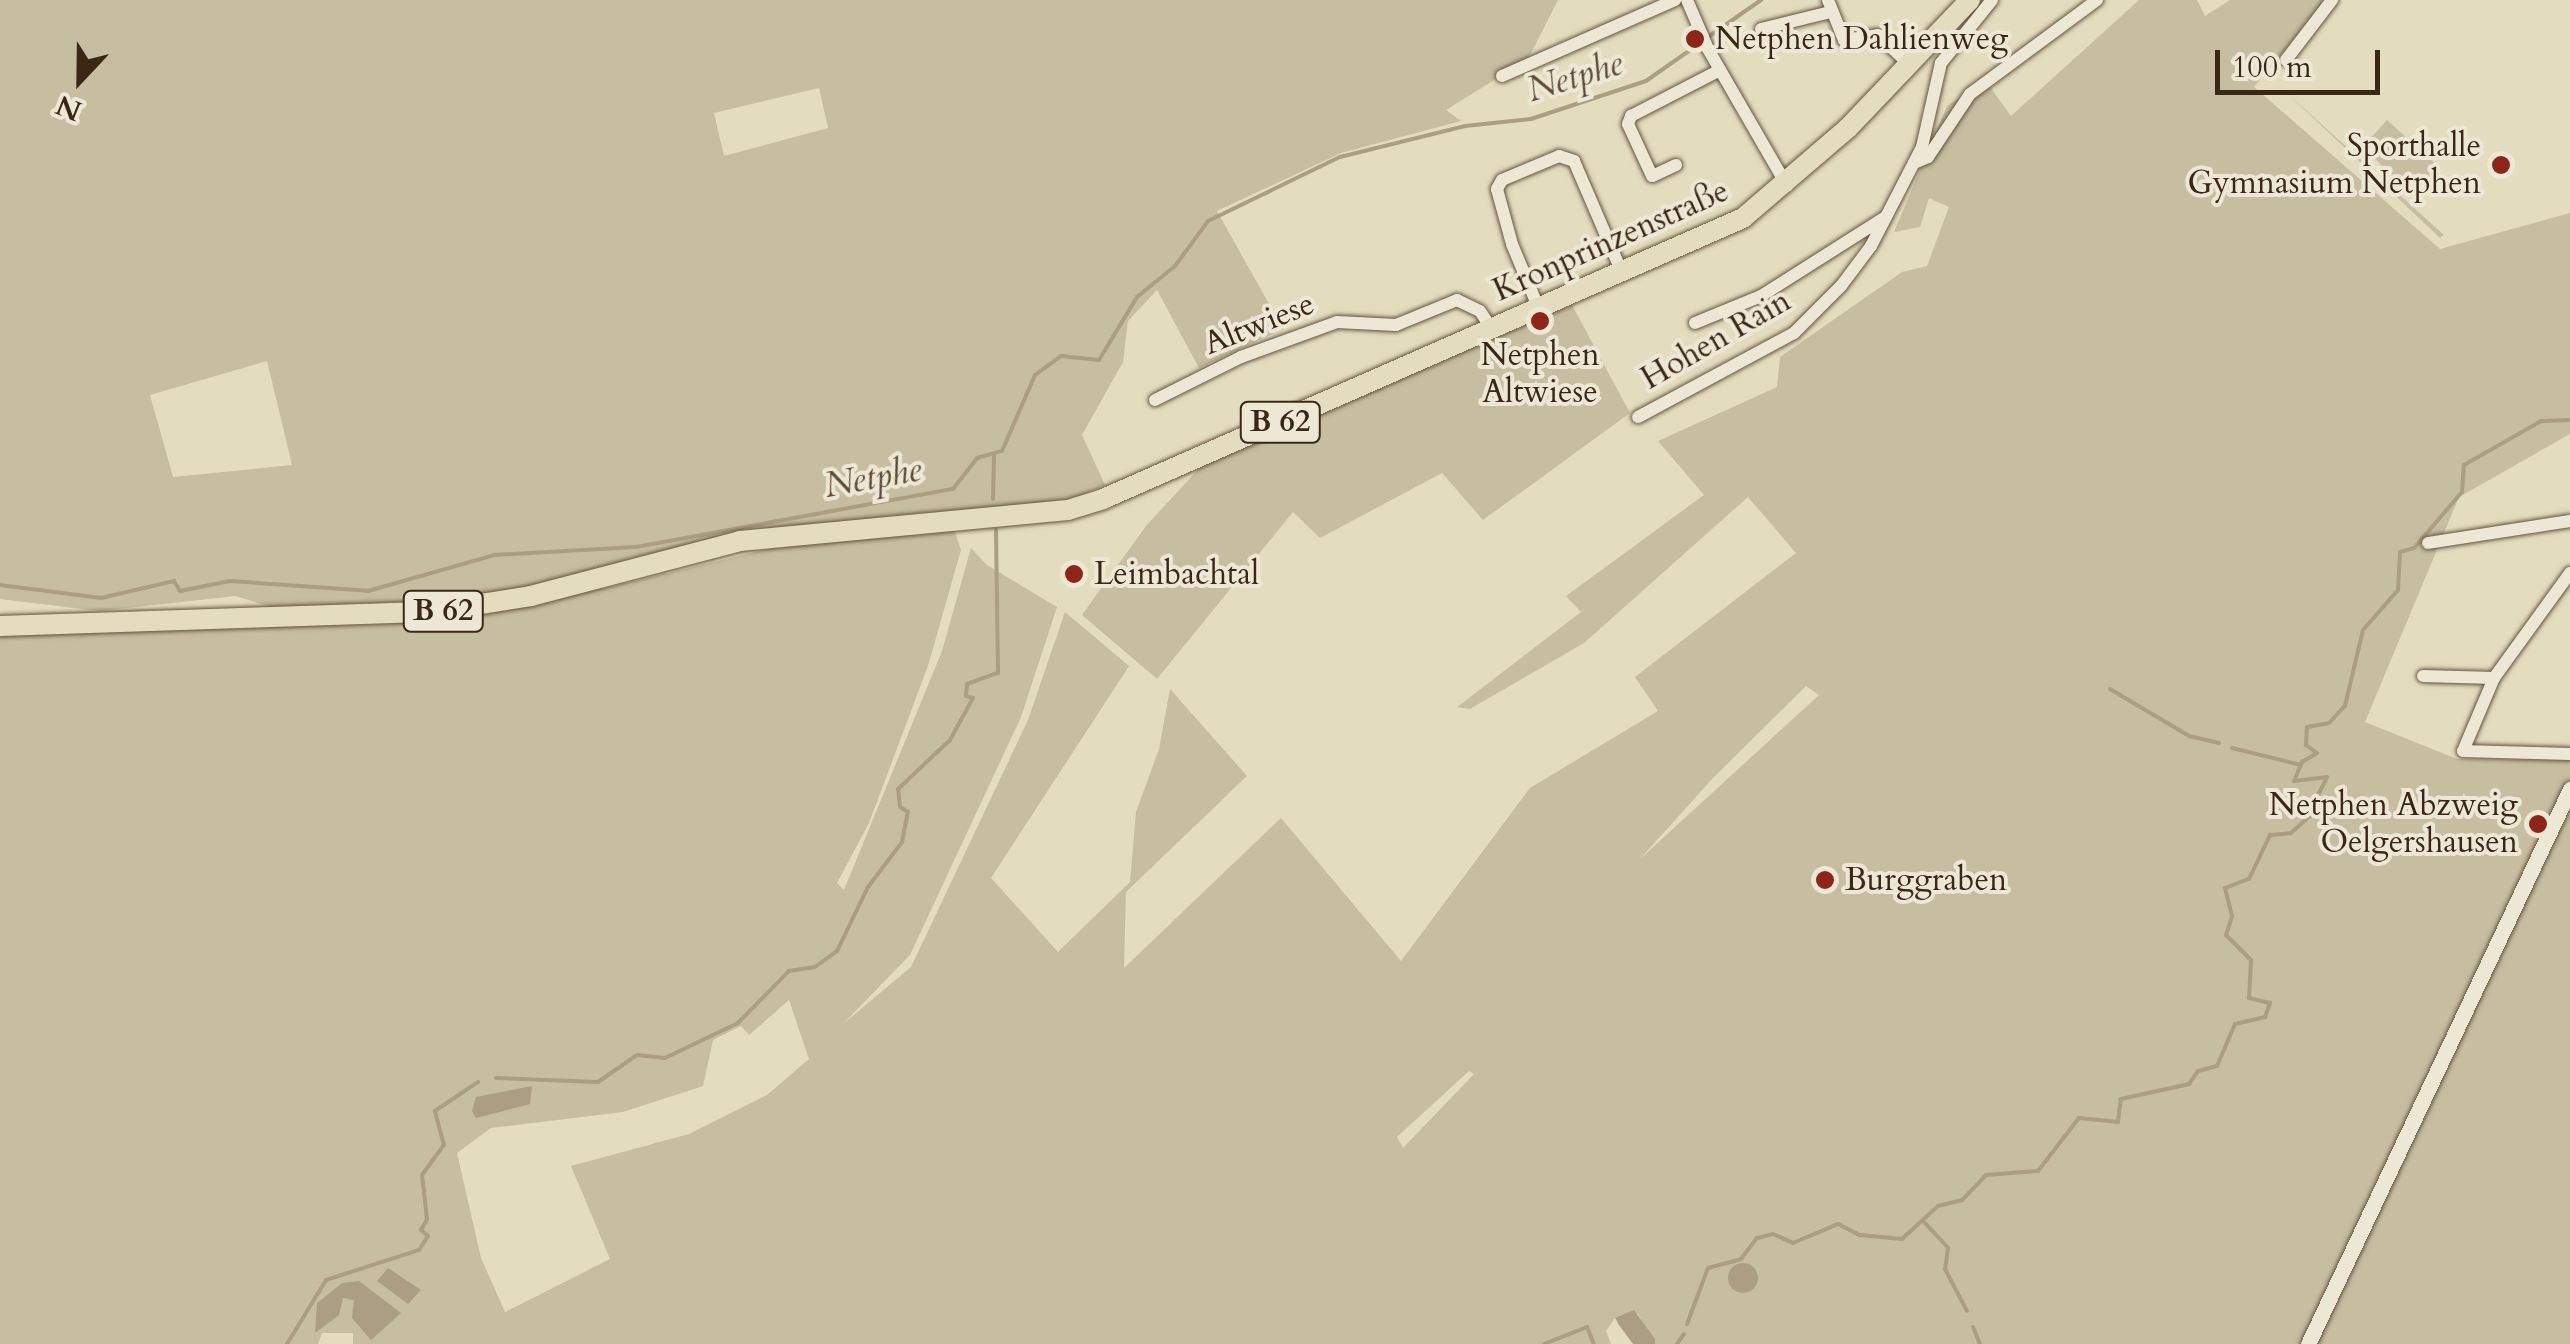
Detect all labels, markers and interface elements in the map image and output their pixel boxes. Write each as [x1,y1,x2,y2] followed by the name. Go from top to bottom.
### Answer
[1715,20,2008,58] place label: Netphen Dahlienweg
[1684,28,1706,50] marker: Netphen Dahlienweg
[30,30,130,130] north arrow
[2220,30,2385,92] scale bar
[1522,43,1628,111] water label: Netphe
[2232,47,2312,88] text: 100 m
[50,86,87,130] text: N
[2188,128,2481,203] place label: Sporthalle Gymnasium Netphen
[2490,154,2512,176] marker: Sporthalle Gymnasium Netphen
[1487,172,1735,310] street label: Kronprinzenstraße
[1634,282,1798,398] street label: Hohen Rain
[1198,285,1320,363] street label: Altwiese
[1529,310,1551,332] marker: Netphen Altwiese
[1480,337,1600,412] place label: Netphen Altwiese
[1238,397,1322,447] road number: B 62
[821,449,925,507] water label: Netphe
[1094,555,1259,593] place label: Leimbachtal
[1063,563,1085,585] marker: Leimbachtal
[400,586,486,636] road number: B 62
[2269,787,2518,862] place label: Netphen Abzweig Oelgershausen
[2527,813,2549,835] marker: Netphen Abzweig Oelgershausen
[1845,861,2007,899] place label: Burggraben
[1814,869,1836,891] marker: Burggraben

